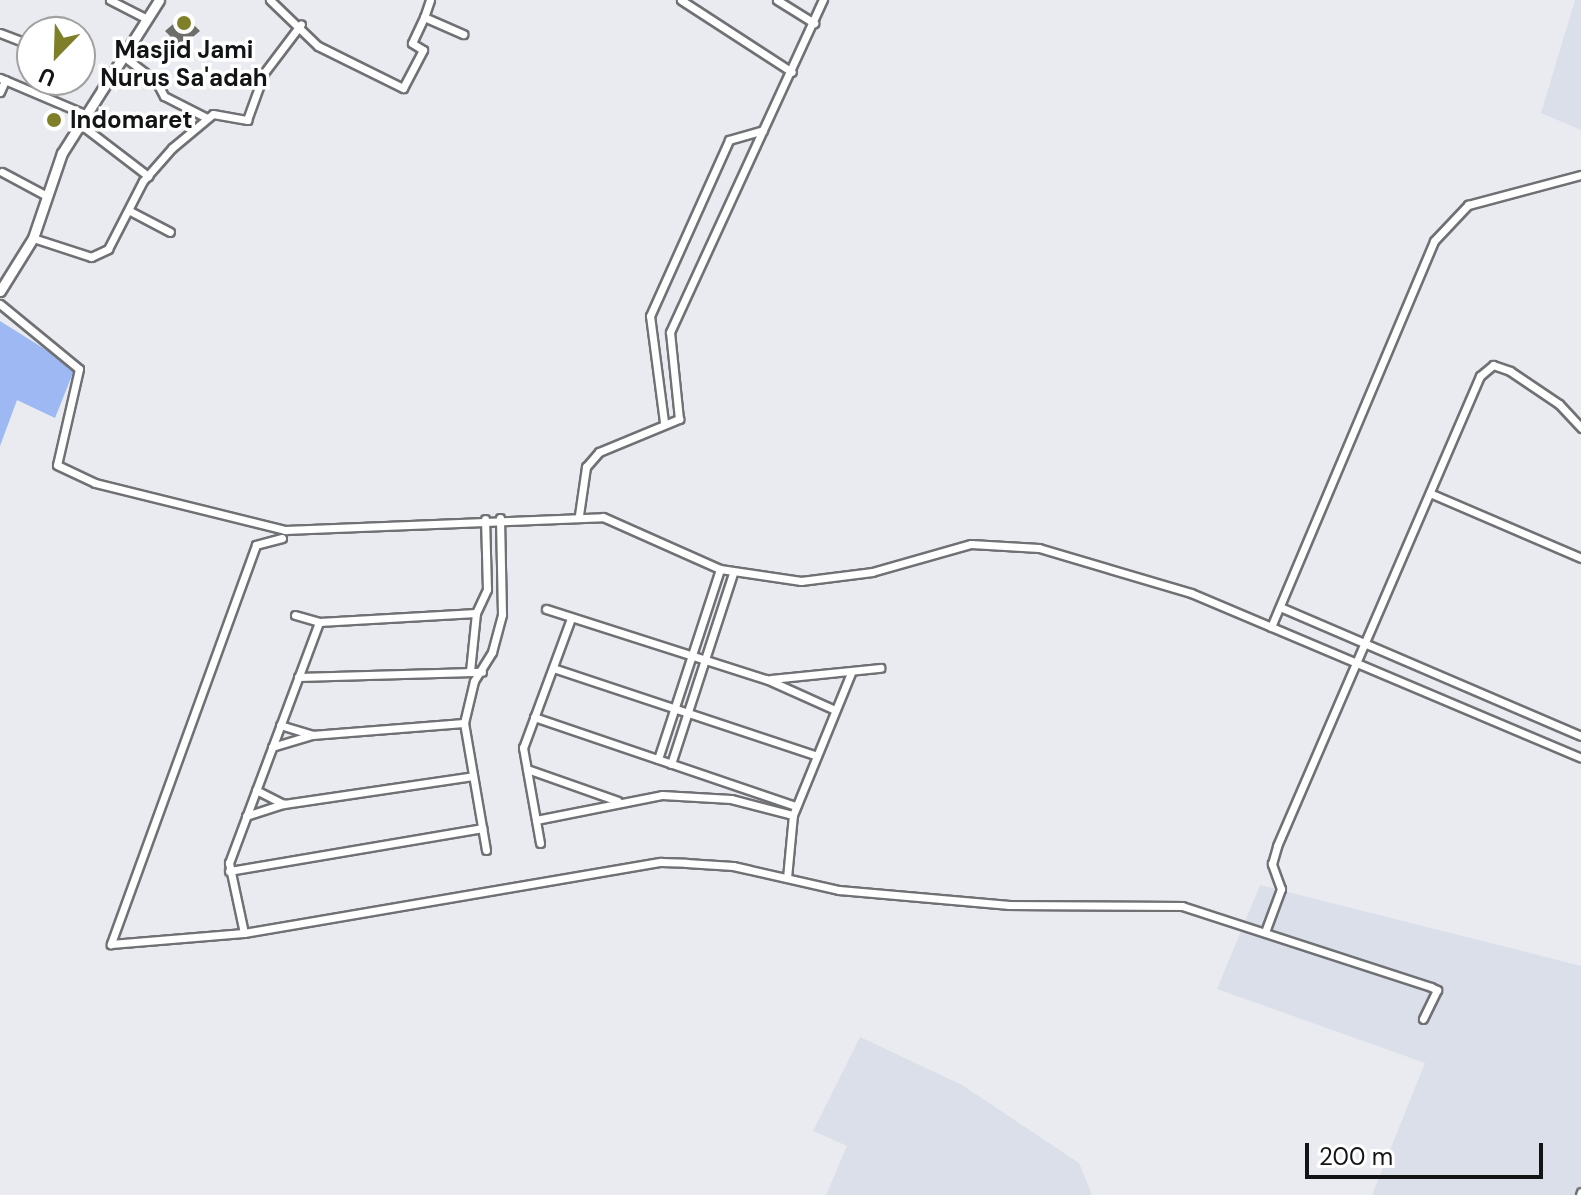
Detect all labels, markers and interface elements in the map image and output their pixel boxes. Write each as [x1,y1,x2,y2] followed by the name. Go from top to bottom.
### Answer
[175,14,193,32] marker: Masjid Jami Nurus Sa'adah
[16,16,96,96] north arrow
[100,36,268,92] place label: Masjid Jami Nurus Sa'adah
[35,60,60,93] text: U
[70,106,193,134] place label: Indomaret
[45,111,63,129] marker: Indomaret
[1309,1127,1547,1177] scale bar
[1319,1141,1393,1172] text: 200 m

